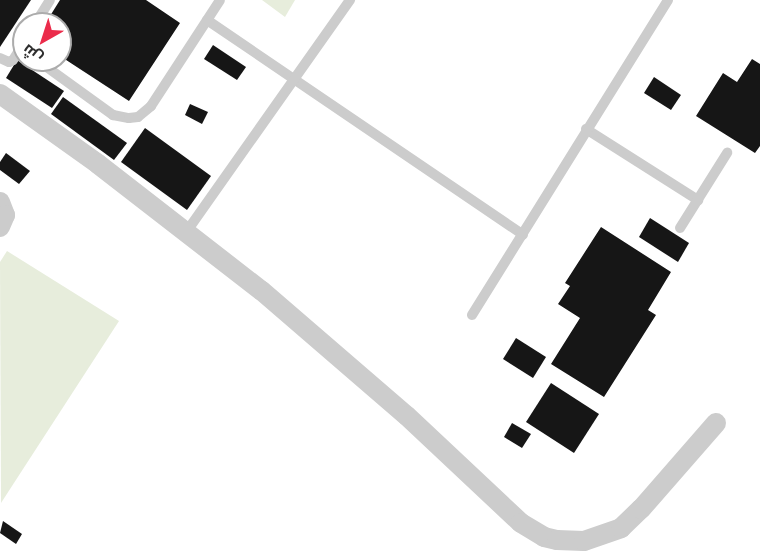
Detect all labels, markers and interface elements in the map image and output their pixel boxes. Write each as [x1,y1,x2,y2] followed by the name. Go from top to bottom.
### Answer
[12,12,72,72] north arrow
[17,39,47,69] text: ش

